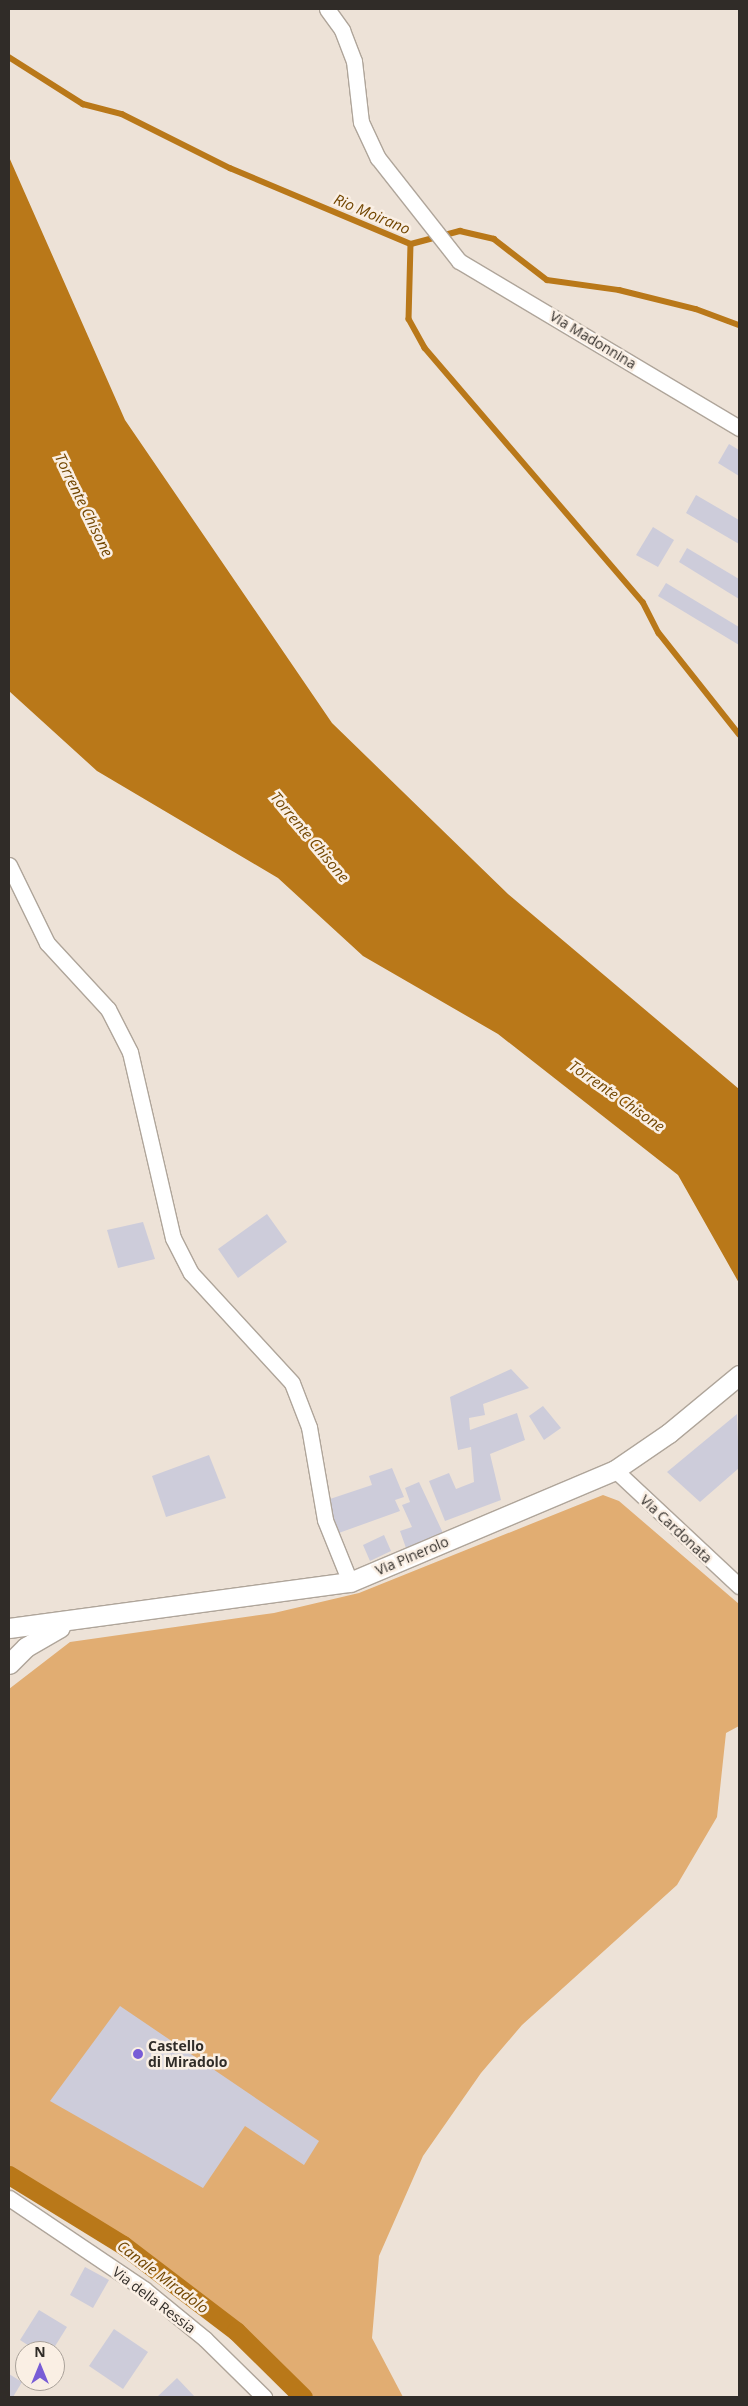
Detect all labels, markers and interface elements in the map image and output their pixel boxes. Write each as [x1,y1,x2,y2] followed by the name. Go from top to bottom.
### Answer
[331,190,413,238] water label: Rio Moirano
[547,308,639,372] street label: Via Madonnina
[51,451,117,559] water label: Torrente Chisone
[267,788,353,886] water label: Torrente Chisone
[566,1056,668,1136] water label: Torrente Chisone
[637,1492,715,1566] street label: Via Cardonata
[373,1533,451,1579] street label: Via Pinerolo
[148,2038,228,2070] place label: Castello di Miradolo
[132,2048,144,2060] marker: Castello di Miradolo
[114,2237,212,2317] water label: Canale Miradolo
[109,2263,199,2337] street label: Via della Ressia
[15,2341,65,2391] north arrow
[34,2342,46,2361] text: N

